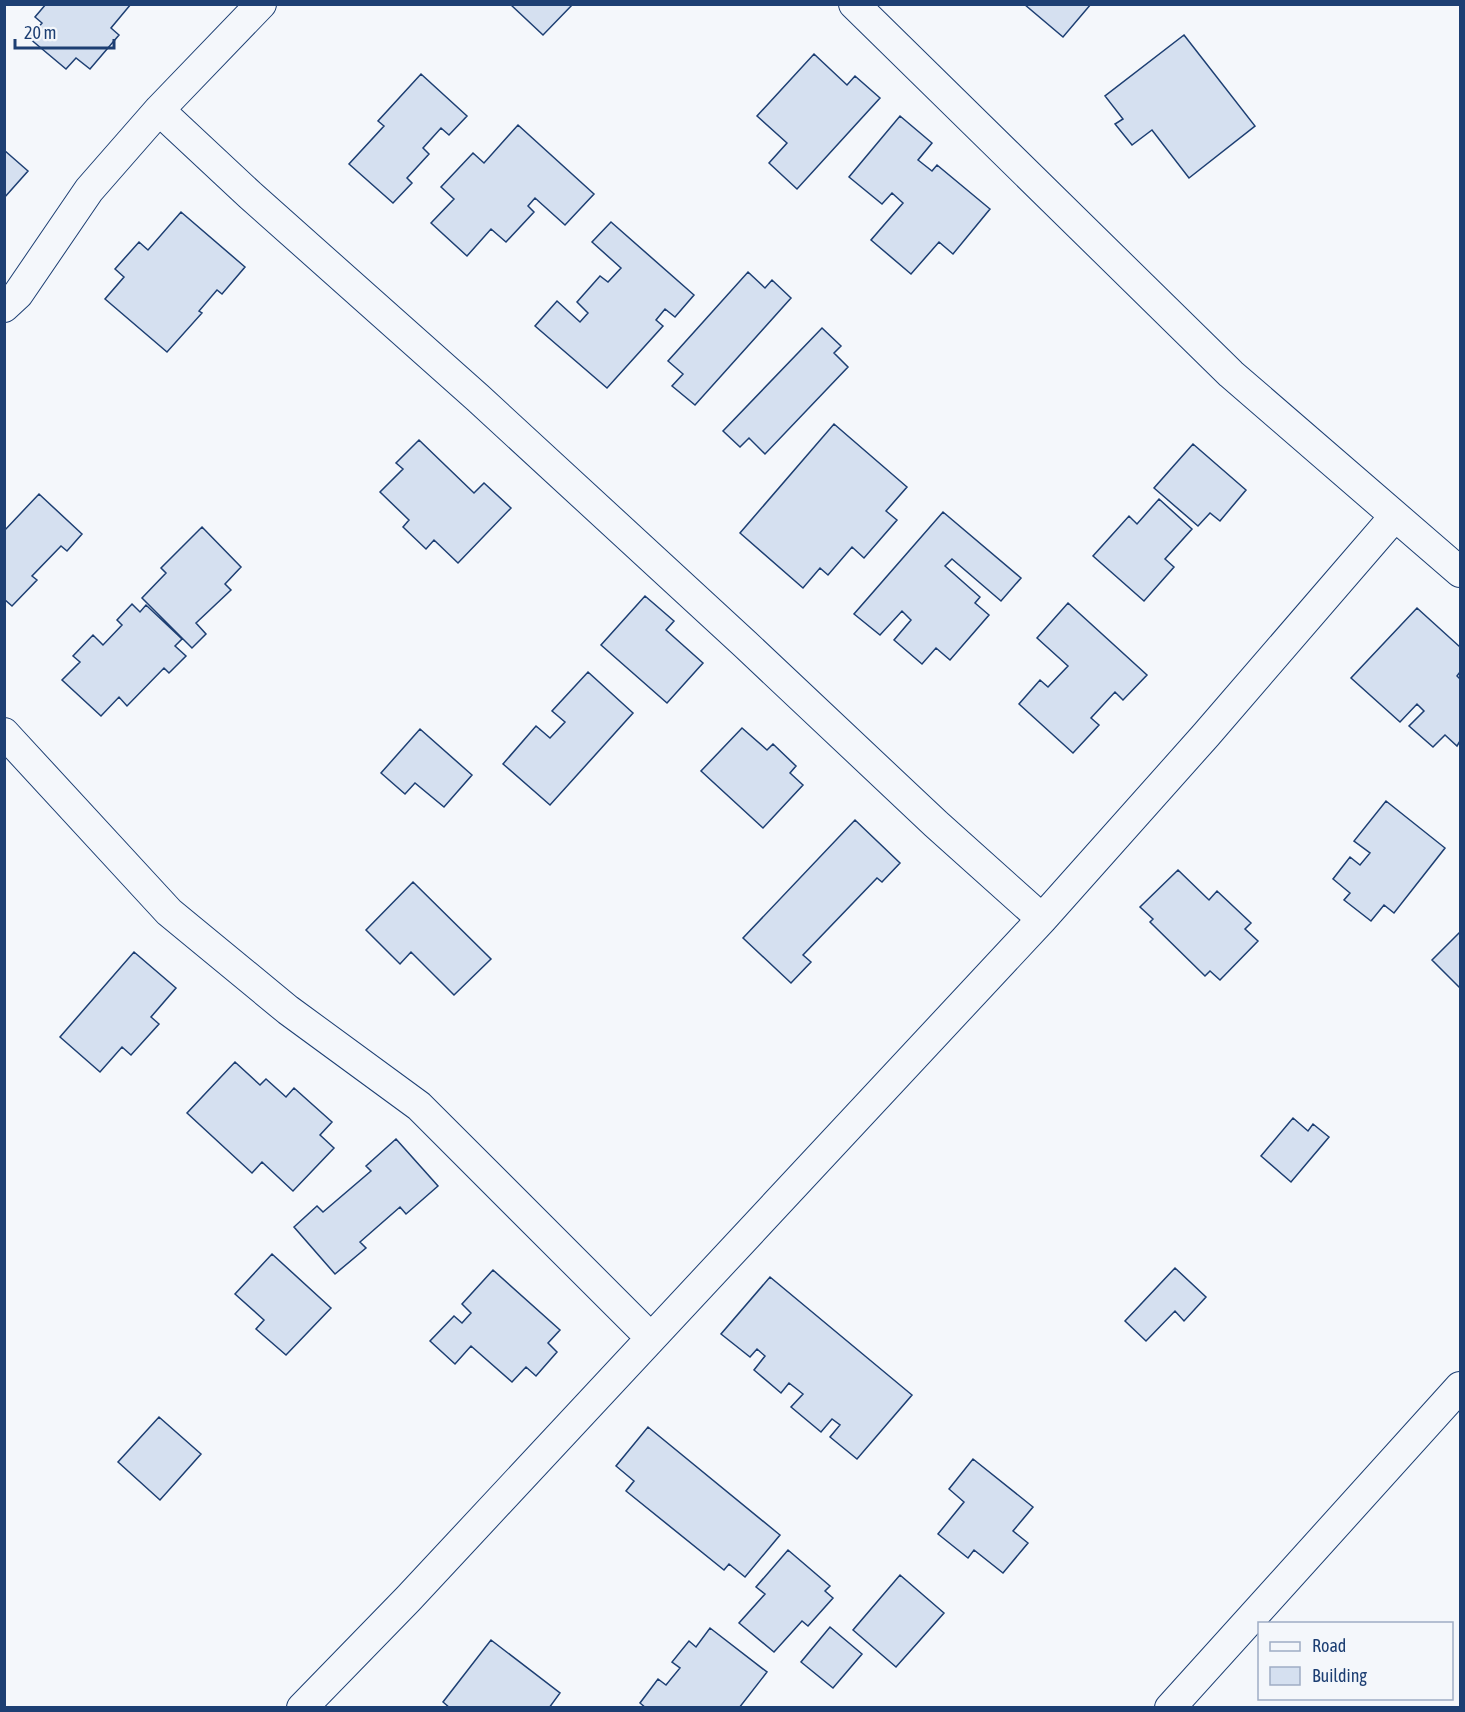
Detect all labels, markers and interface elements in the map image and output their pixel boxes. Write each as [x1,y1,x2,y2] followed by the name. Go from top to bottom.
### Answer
[15,12,114,50] scale bar
[24,22,56,43] text: 20 m
[1258,1622,1453,1700] legend
[1312,1635,1346,1656] text: Road
[1312,1665,1367,1686] text: Building

